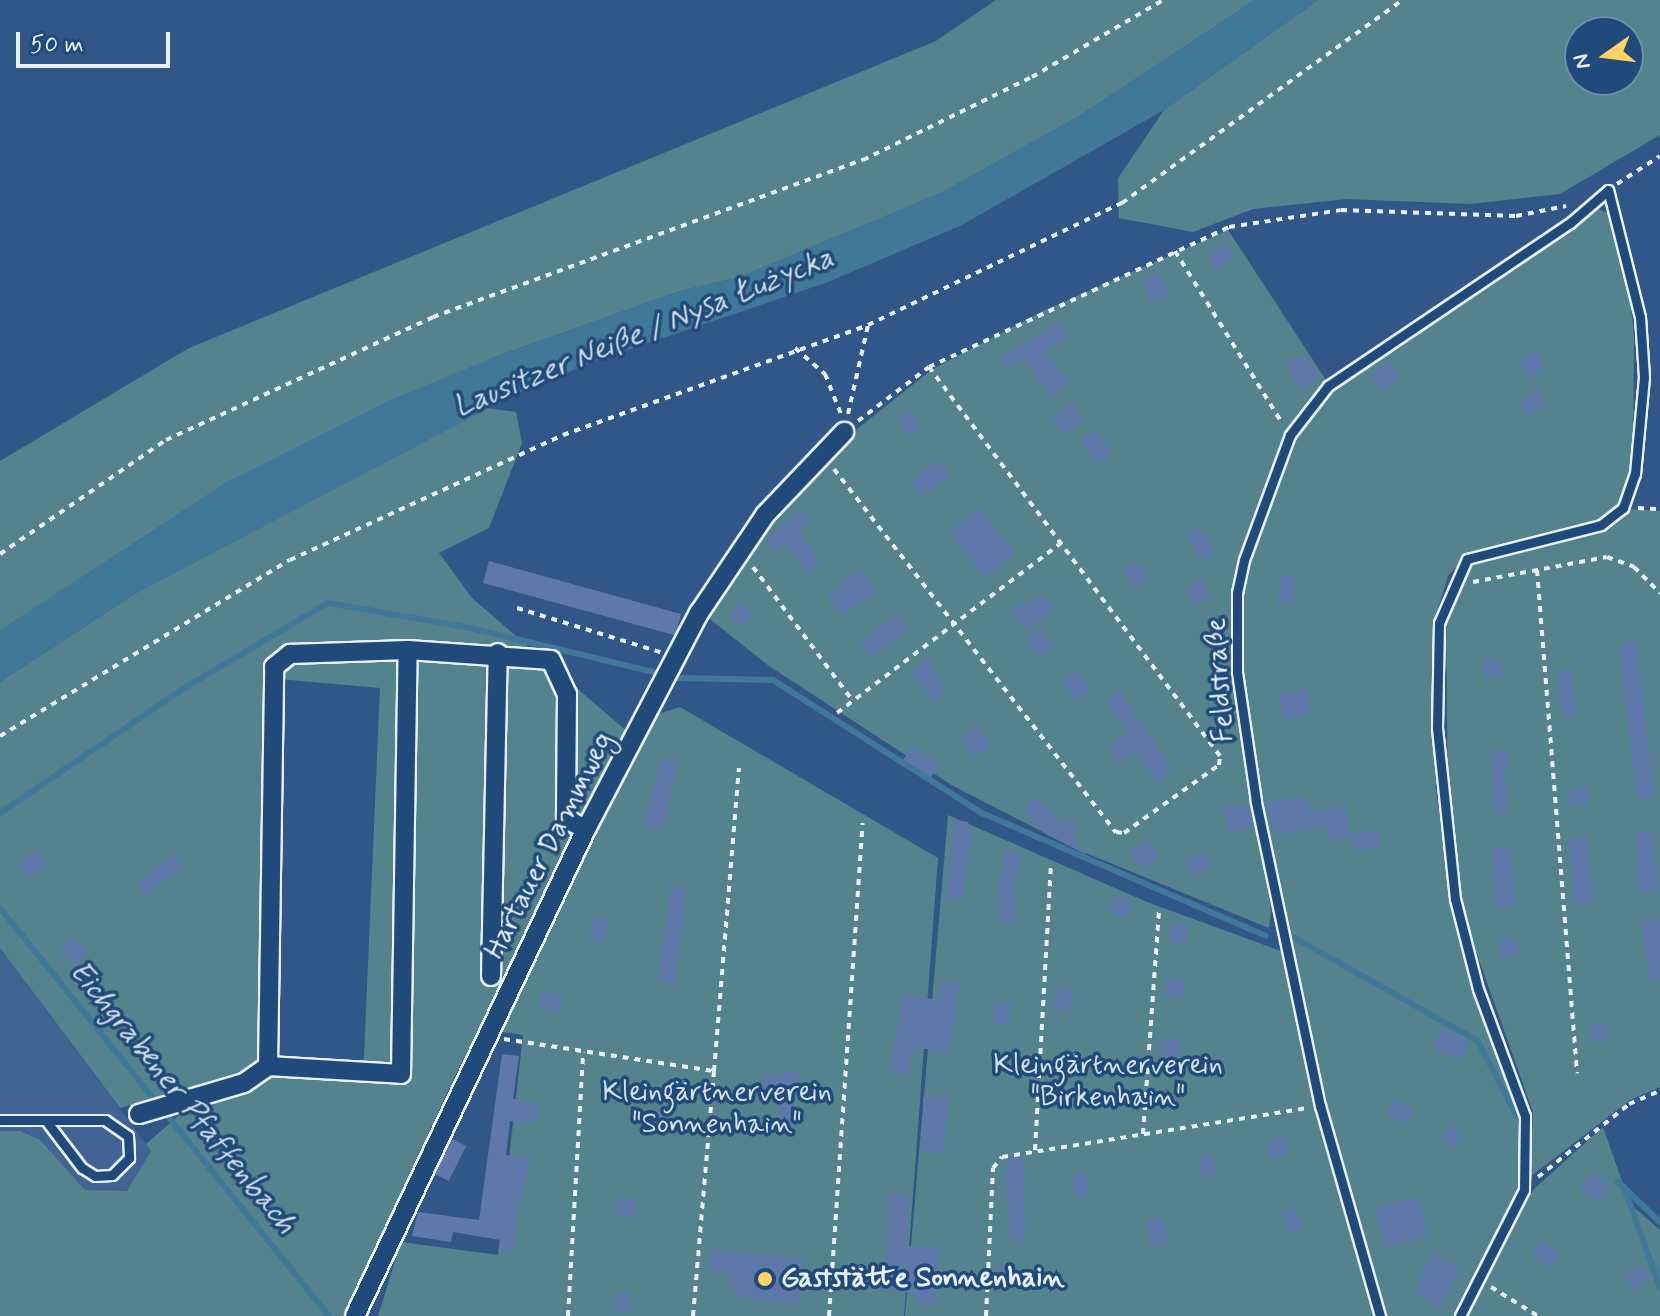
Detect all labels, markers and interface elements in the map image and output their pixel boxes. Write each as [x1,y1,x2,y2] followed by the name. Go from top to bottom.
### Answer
[20,16,174,66] scale bar
[1564,16,1644,96] north arrow
[30,30,84,61] text: 50 m
[1567,51,1598,72] text: N
[448,240,840,426] water label: Lausitzer Neiße / Nysa Łużycka
[1200,617,1242,743] street label: Feldstraße
[477,725,623,967] street label: Hartauer Dammweg
[61,955,303,1241] water label: Eichgrabener Pfaffenbach
[993,1049,1223,1115] park label: Kleingärtnerverein "Birkenhain"
[602,1076,832,1142] park label: Kleingärtnerverein "Sonnenhain"
[781,1262,1067,1296] place label: Gaststätte Sonnenhain
[756,1270,774,1288] marker: Gaststätte Sonnenhain

